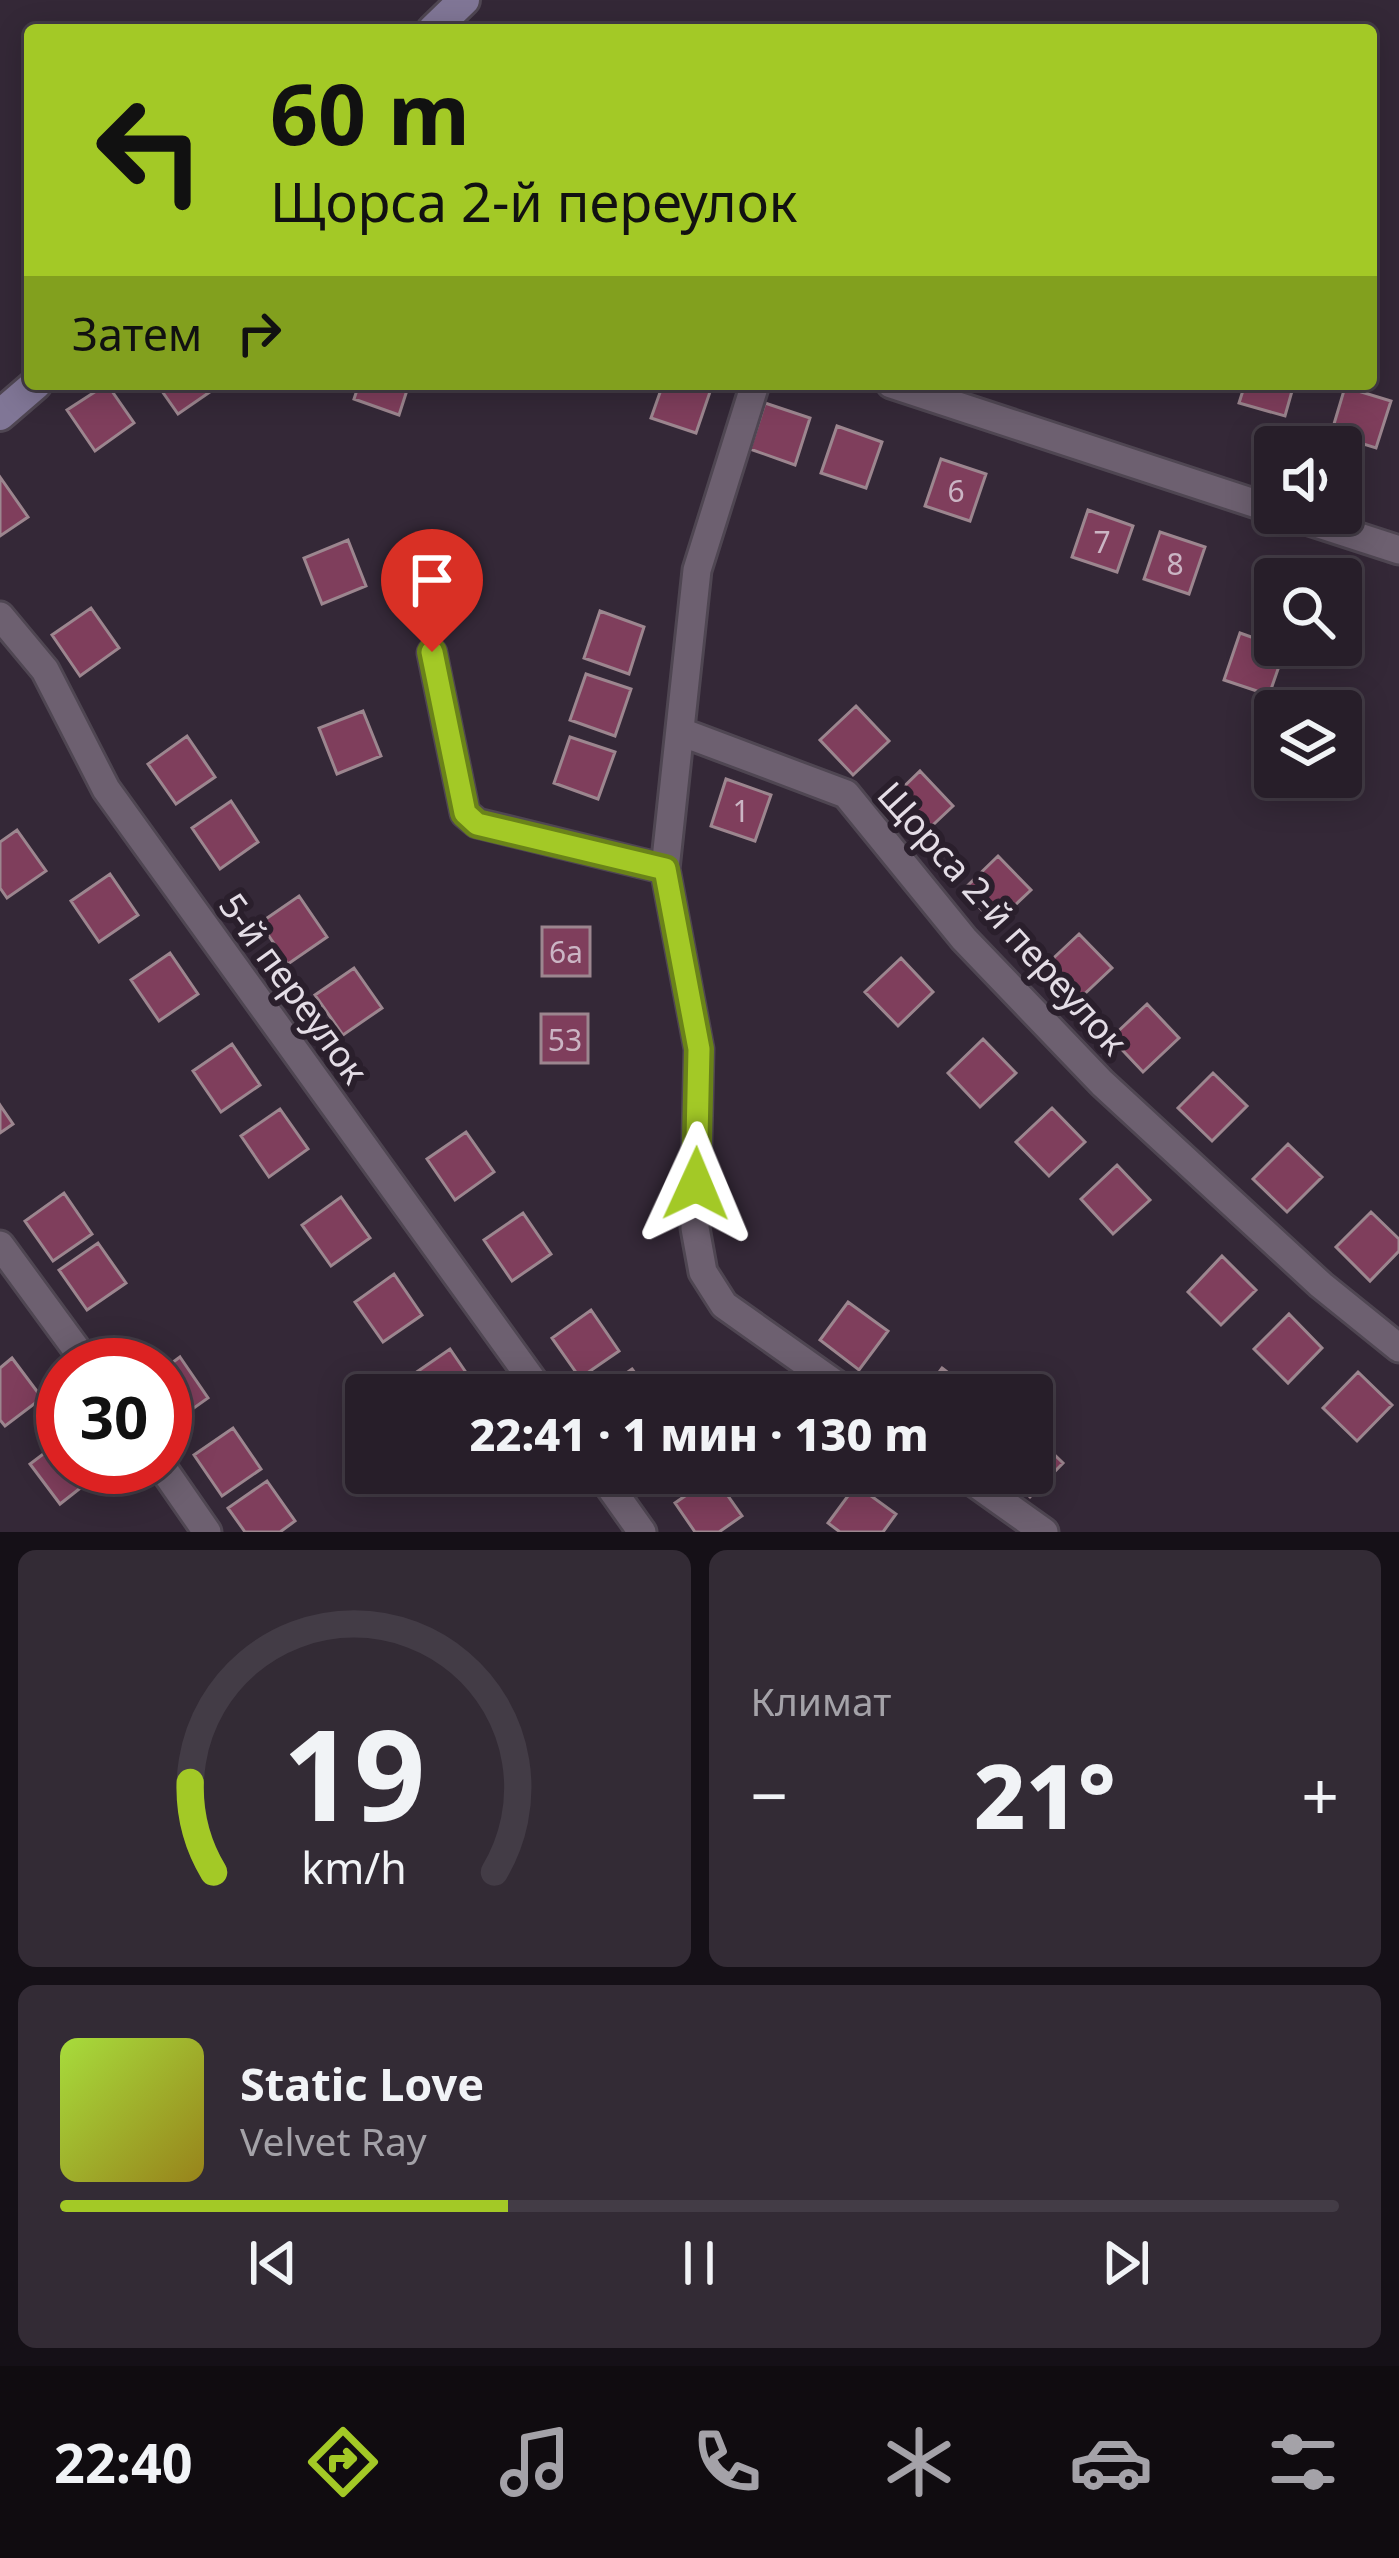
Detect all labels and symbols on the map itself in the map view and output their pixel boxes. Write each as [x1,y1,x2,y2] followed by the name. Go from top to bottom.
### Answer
[947,470,965,511] house number: 6
[1093,521,1111,562] house number: 7
[381,529,483,652] pin
[1166,543,1184,584] house number: 8
[867,771,1139,1065] street label: Щорса 2-й переулок
[732,790,750,831] house number: 1
[208,883,380,1093] street label: 5-й переулок
[549,931,583,972] house number: 6а
[548,1019,582,1060] house number: 53
[633,1121,759,1247] position arrow
[36,1338,192,1494] speed limit sign: 30

